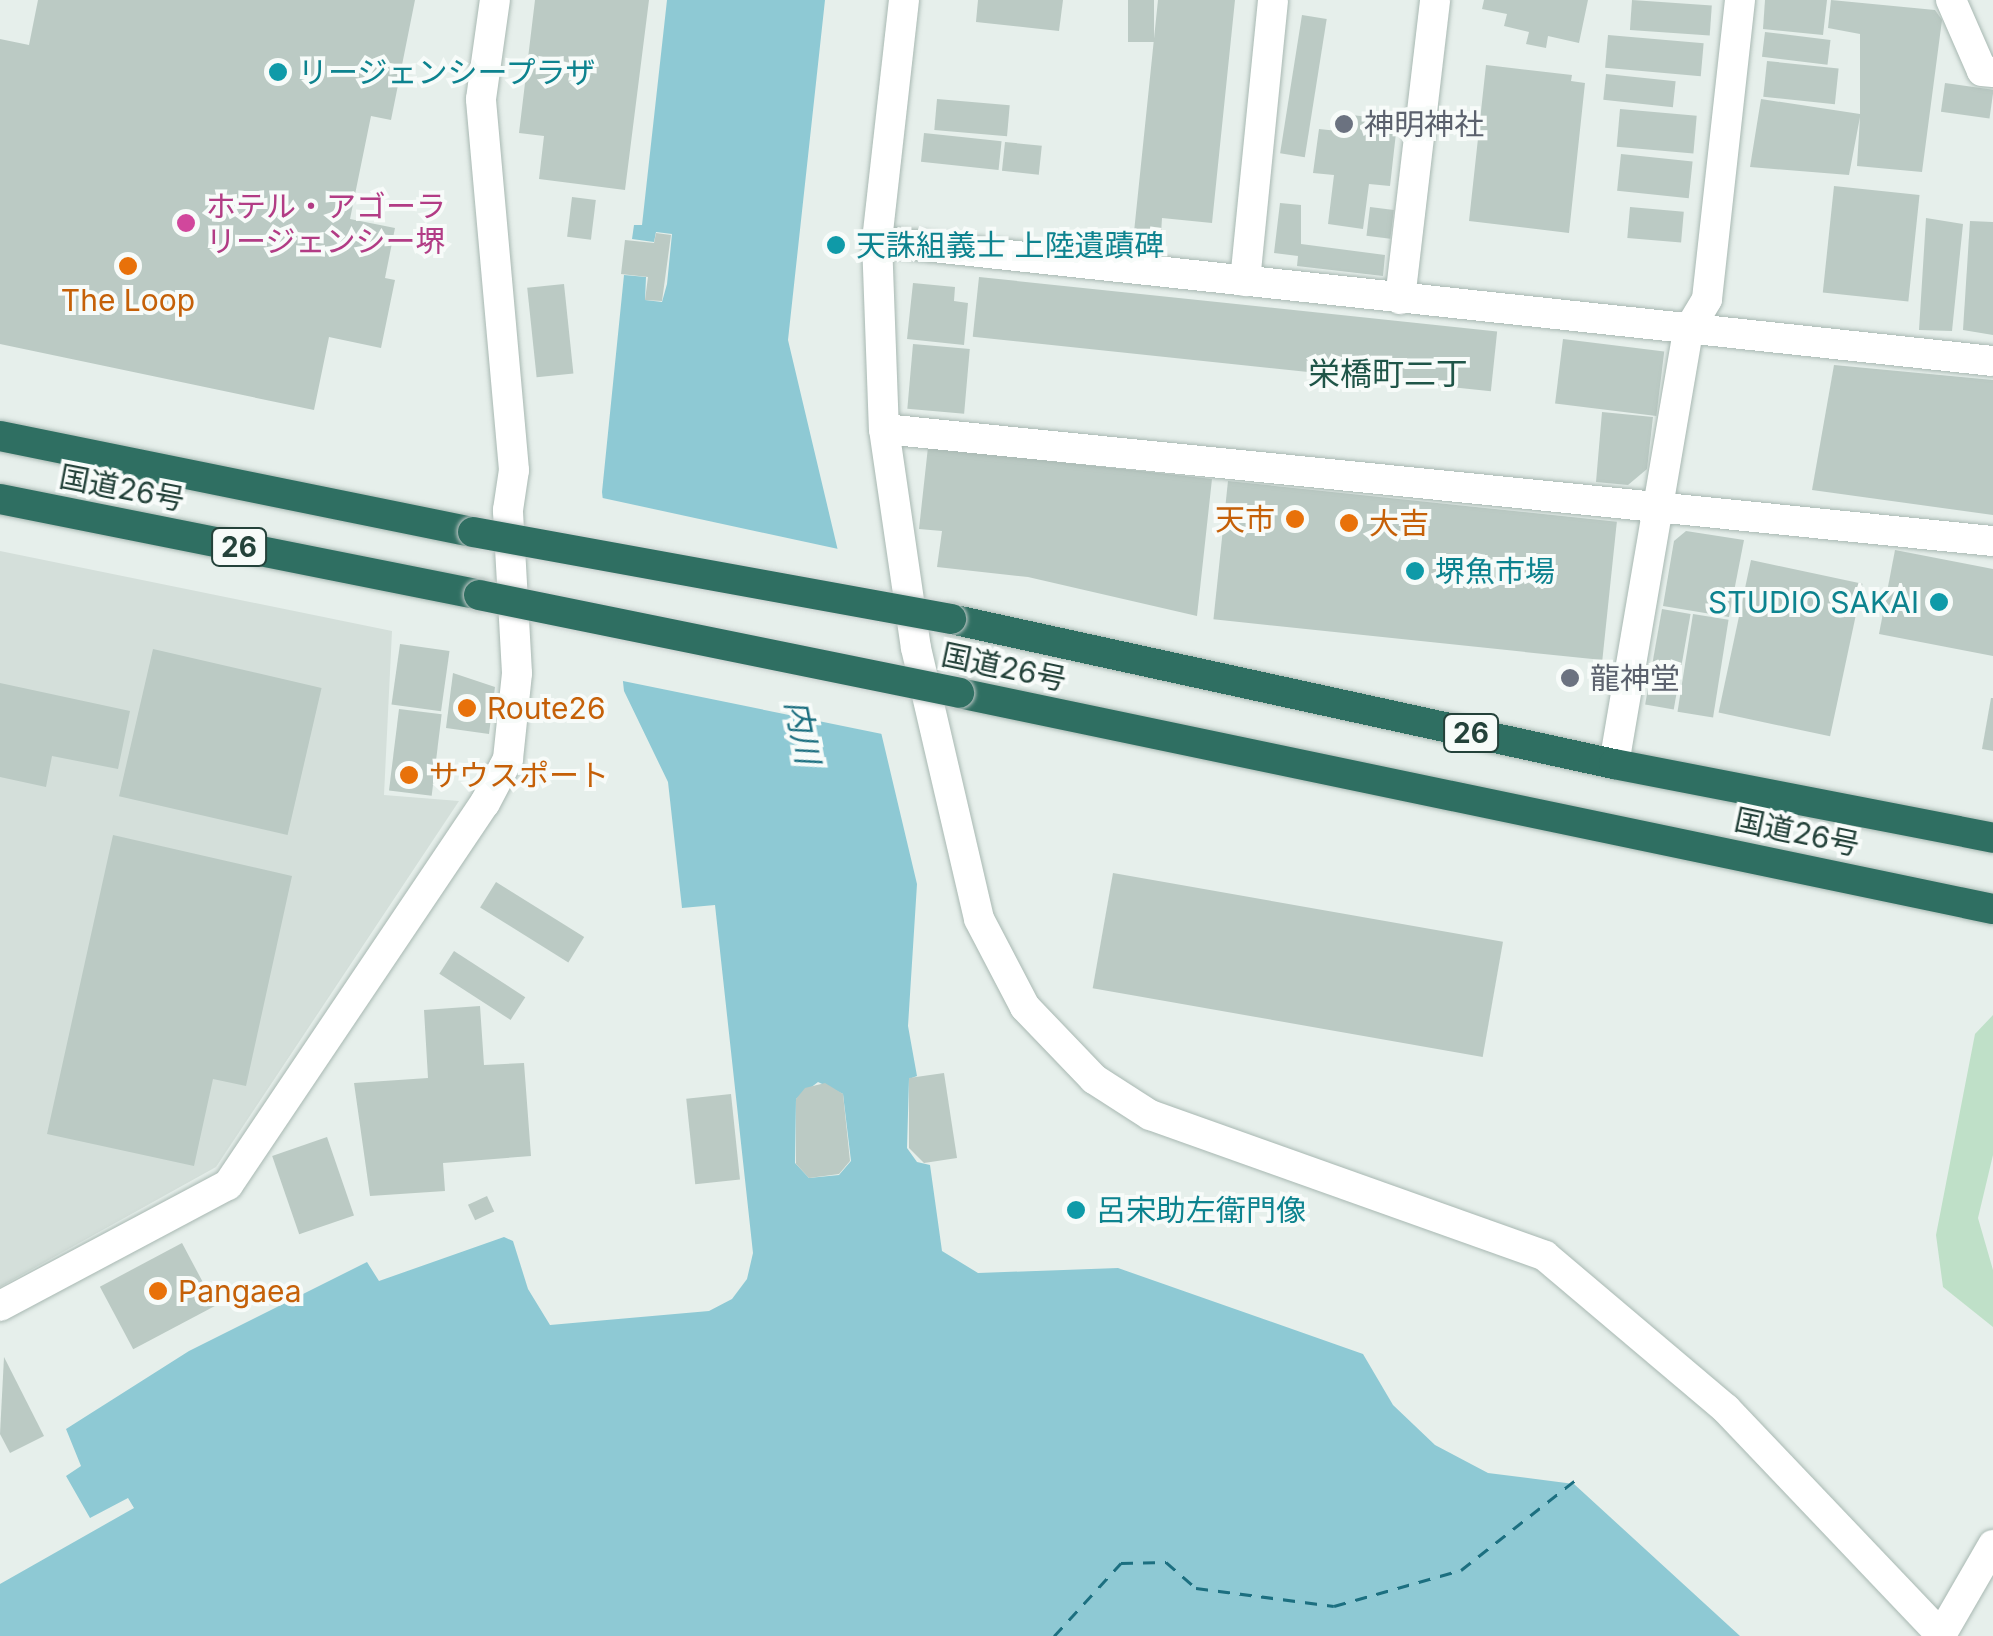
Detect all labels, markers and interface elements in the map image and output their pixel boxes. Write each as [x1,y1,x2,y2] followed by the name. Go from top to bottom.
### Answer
[298,54,598,90] place label: リージェンシープラザ
[267,61,289,83] marker: リージェンシープラザ
[1364,106,1484,142] place label: 神明神社
[1333,113,1355,135] marker: 神明神社
[206,188,446,258] place label: ホテル・アゴーラ リージェンシー堺
[175,212,197,234] marker: ホテル・アゴーラ リージェンシー堺
[856,227,1164,263] place label: 天誅組義士 上陸遺蹟碑
[825,234,847,256] marker: 天誅組義士 上陸遺蹟碑
[117,255,139,277] marker: The Loop
[61,282,195,318] place label: The Loop
[1308,355,1468,393] district label: 栄橋町二丁
[56,458,188,518] street label: 国道26号
[1215,501,1275,537] place label: 天市
[1369,505,1429,541] place label: 大吉
[1284,508,1306,530] marker: 天市
[1338,512,1360,534] marker: 大吉
[209,524,269,570] road number: 26
[1435,553,1555,589] place label: 堺魚市場
[1404,560,1426,582] marker: 堺魚市場
[1708,584,1919,620] place label: STUDIO SAKAI
[1928,591,1950,613] marker: STUDIO SAKAI
[938,636,1070,698] street label: 国道26号
[1590,660,1680,696] place label: 龍神堂
[1559,667,1581,689] marker: 龍神堂
[487,690,606,726] place label: Route26
[456,697,478,719] marker: Route26
[777,697,827,767] water label: 内川
[1441,710,1501,756] road number: 26
[429,757,609,793] place label: サウスポート
[398,764,420,786] marker: サウスポート
[1731,801,1863,863] street label: 国道26号
[1096,1192,1306,1228] place label: 呂宋助左衛門像
[1065,1199,1087,1221] marker: 呂宋助左衛門像
[178,1273,302,1309] place label: Pangaea
[147,1280,169,1302] marker: Pangaea

